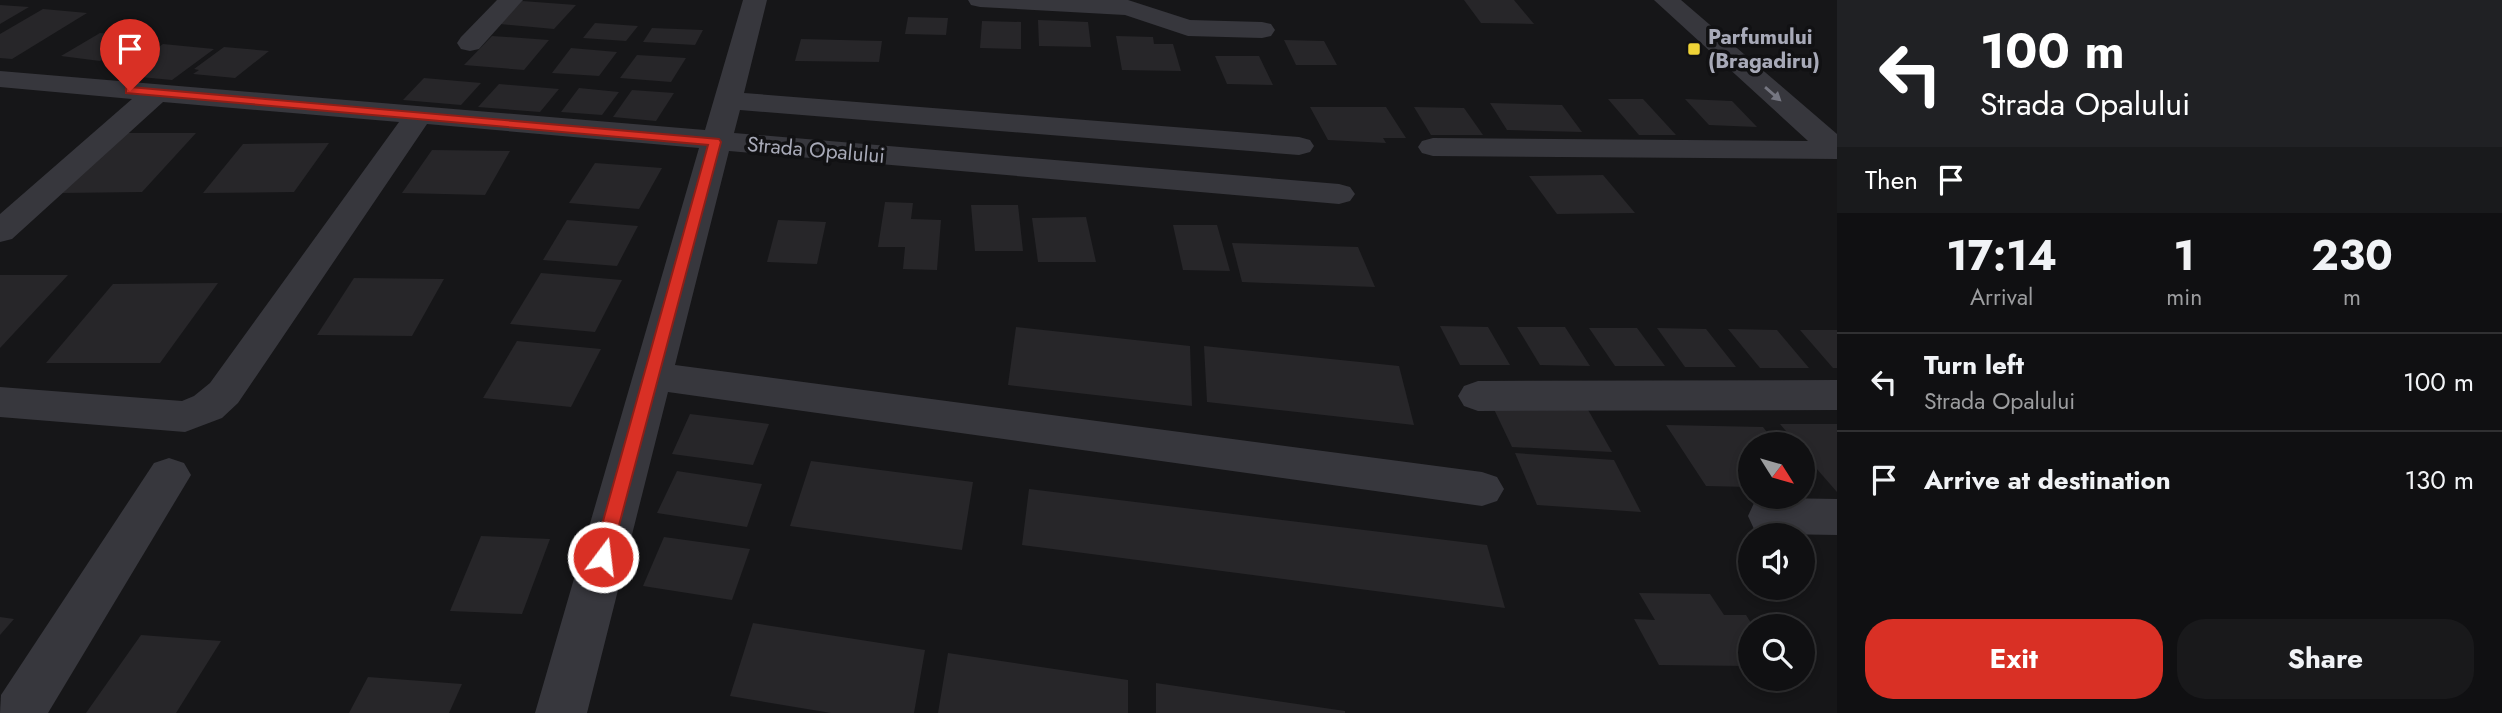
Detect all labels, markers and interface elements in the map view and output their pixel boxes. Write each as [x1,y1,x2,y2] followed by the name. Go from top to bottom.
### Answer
[1980,16,2125,86] text: 100 m
[100,19,160,91] pin
[1708,22,1820,76] place label: Parfumului (Bragadiru)
[1865,28,1956,119] icon: left
[111,30,149,68] icon: arrive
[1686,41,1702,57] marker: Parfumului (Bragadiru)
[1980,81,2190,127] text: Strada Opalului
[1764,86,1782,102] one-way arrow
[746,129,886,171] street label: Strada Opalului
[1865,161,1918,199] text: Then
[1932,161,1970,199] icon: arrive
[1946,225,2057,286] text: 17:14
[2174,225,2195,286] text: 1
[2311,225,2393,286] text: 230
[1970,280,2033,314] text: Arrival
[2166,280,2202,314] text: min
[2343,280,2361,314] text: m
[1924,346,2024,384] text: Turn left
[1865,363,1903,401] icon: left
[2403,363,2474,401] text: 100 m
[1924,384,2075,418] text: Strada Opalului
[1738,432,1815,509] north arrow
[1738,432,1815,691] map controls
[1865,461,1903,499] icon: arrive
[1924,461,2171,499] text: Arrive at destination
[2404,461,2474,499] text: 130 m
[566,520,640,594] position arrow
[1738,523,1815,600] button: sound
[1738,614,1815,691] button: search
[1865,619,2163,699] button: Exit
[2177,619,2474,699] button: Share

